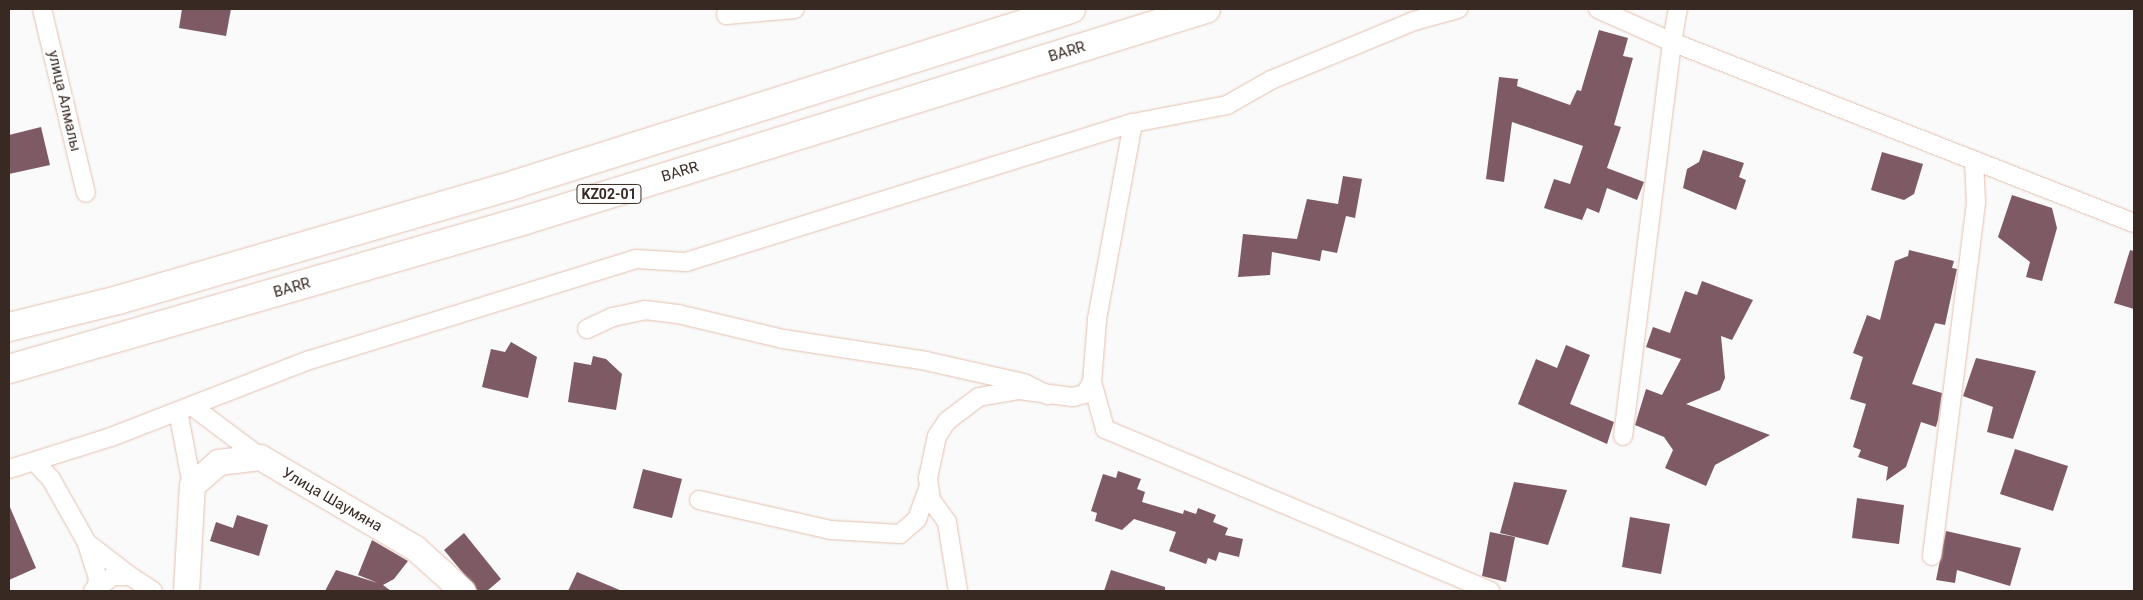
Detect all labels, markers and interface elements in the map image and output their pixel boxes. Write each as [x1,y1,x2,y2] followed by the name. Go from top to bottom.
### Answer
[1046,38,1088,66] street label: BARR
[44,49,84,153] street label: улица Алмалы
[659,158,701,186] street label: BARR
[575,182,643,205] road number: KZ02-01
[271,274,313,302] street label: BARR
[279,464,385,536] street label: Улица Шаумяна

